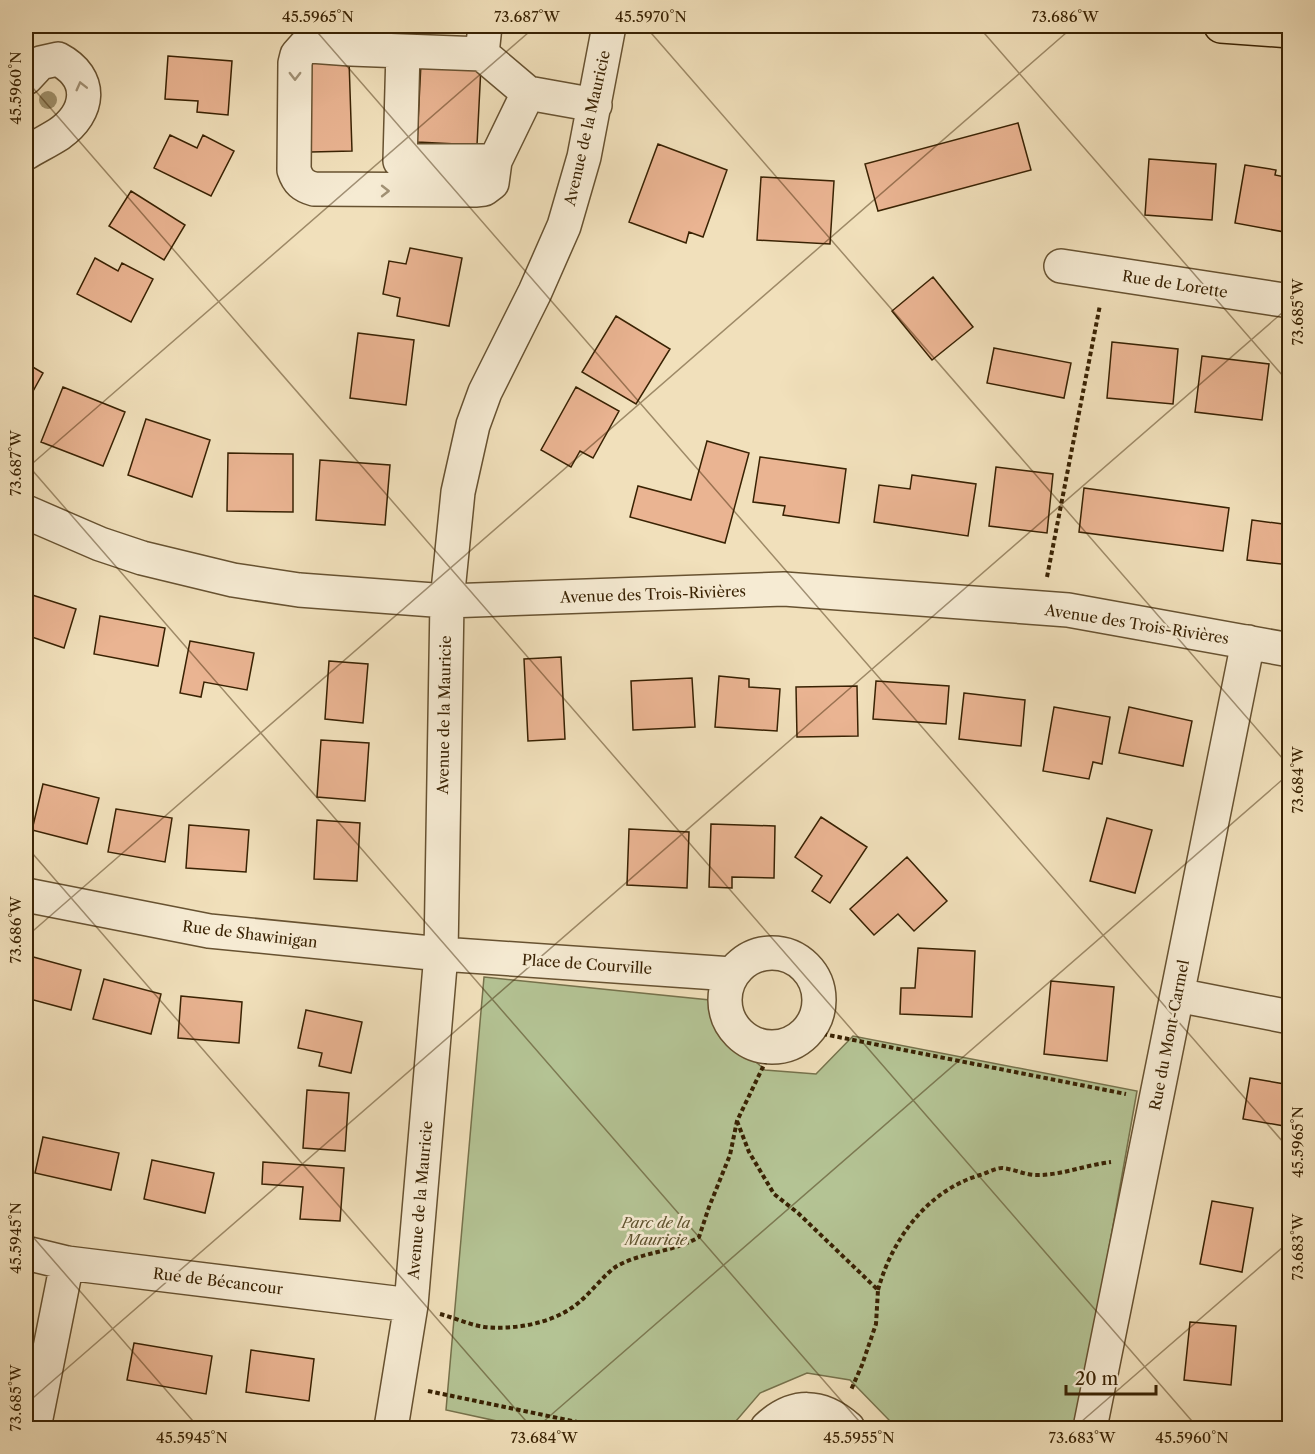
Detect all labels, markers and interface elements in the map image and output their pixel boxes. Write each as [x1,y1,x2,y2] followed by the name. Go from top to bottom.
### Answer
[282,7,354,26] text: 45.5965°N
[494,7,561,26] text: 73.687°W
[615,7,687,26] text: 45.5970°N
[1031,7,1099,26] text: 73.686°W
[560,48,614,209] street label: Avenue de la Mauricie
[6,51,25,125] text: 45.5960°N
[289,71,301,80] one-way arrow
[76,81,89,91] one-way arrow
[380,185,389,197] one-way arrow
[1121,266,1229,302] street label: Rue de Lorette
[1288,278,1307,345] text: 73.685°W
[6,429,25,496] text: 73.687°W
[559,581,746,607] street label: Avenue des Trois-Rivières
[1043,600,1230,648] street label: Avenue des Trois-Rivières
[433,635,455,796] street label: Avenue de la Mauricie
[1288,746,1307,814] text: 73.684°W
[6,896,25,964] text: 73.686°W
[181,916,319,952] street label: Rue de Shawinigan
[521,950,653,978] street label: Place de Courville
[1145,958,1193,1112] street label: Rue du Mont-Carmel
[1288,1106,1307,1178] text: 45.5965°N
[404,1120,436,1281] street label: Avenue de la Mauricie
[6,1202,25,1274] text: 45.5945°N
[620,1213,691,1249] park label: Parc de la Mauricie
[1288,1213,1307,1280] text: 73.683°W
[152,1264,285,1298] street label: Rue de Bécancour
[1066,1358,1156,1396] scale bar
[6,1364,25,1431] text: 73.685°W
[1075,1368,1119,1390] text: 20 m
[156,1428,228,1447] text: 45.5945°N
[510,1428,578,1447] text: 73.684°W
[823,1428,895,1447] text: 45.5955°N
[1049,1428,1116,1447] text: 73.683°W
[1155,1428,1229,1447] text: 45.5960°N

